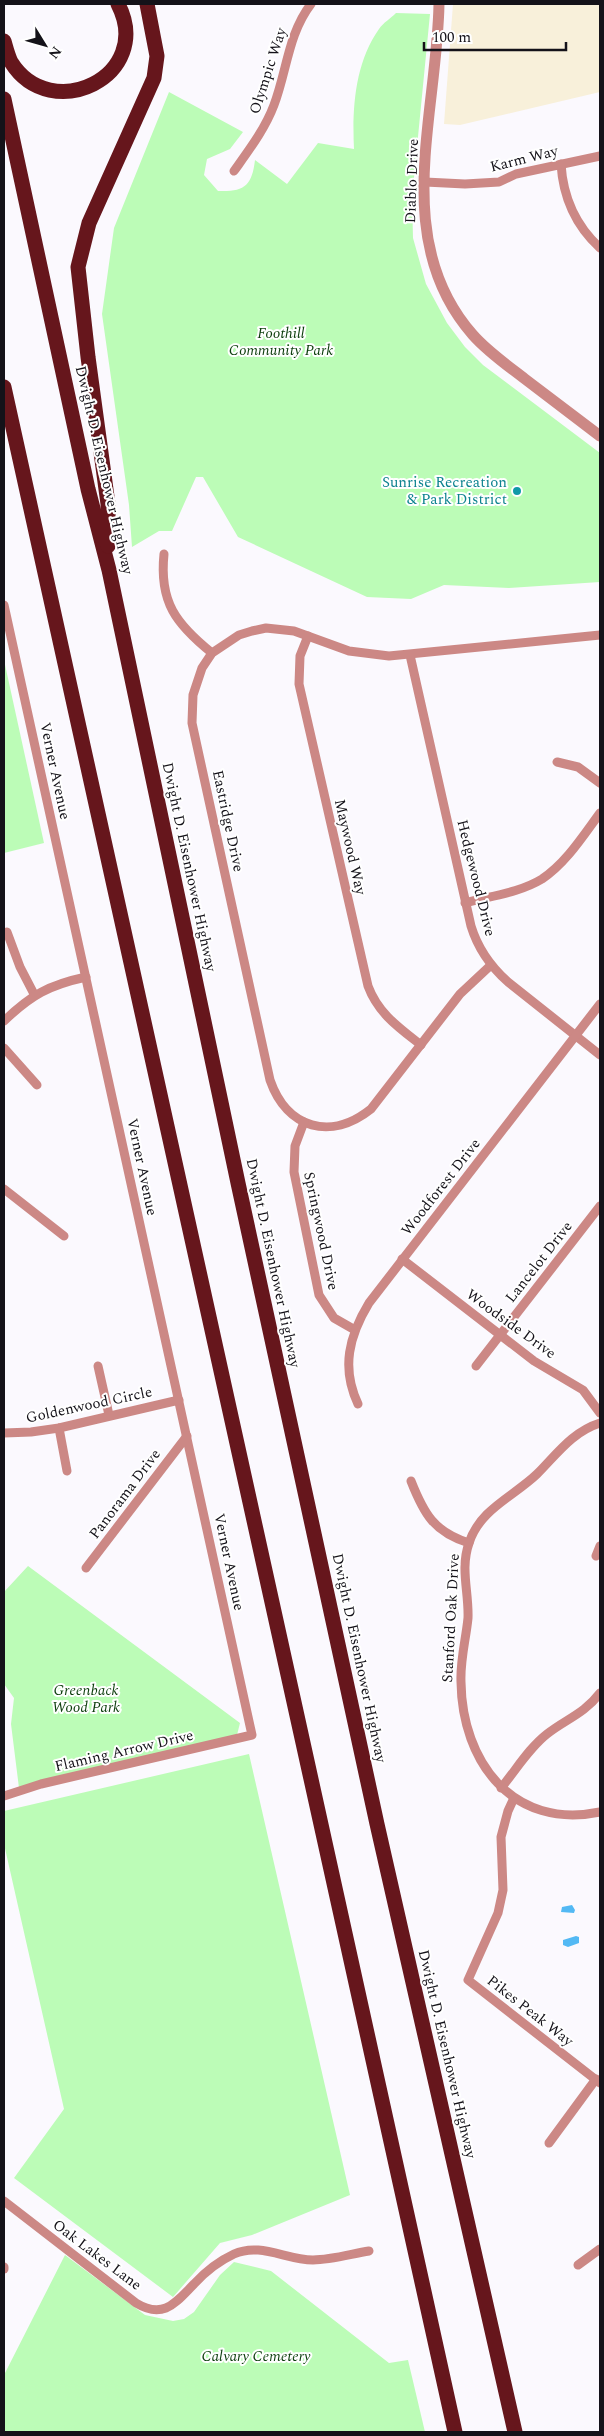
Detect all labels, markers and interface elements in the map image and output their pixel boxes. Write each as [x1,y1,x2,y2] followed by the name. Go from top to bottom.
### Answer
[20,20,70,70] north arrow
[424,20,566,52] scale bar
[243,24,293,117] street label: Olympic Way
[432,26,471,49] text: 100 m
[43,42,67,63] text: N
[399,138,425,224] street label: Diablo Drive
[488,139,561,179] street label: Karm Way
[229,322,333,362] park label: Foothill Community Park
[69,363,139,577] street label: Dwight D. Eisenhower Highway
[382,471,507,511] place label: Sunrise Recreation & Park District
[511,485,523,497] marker: Sunrise Recreation & Park District
[33,720,77,822] street label: Verner Avenue
[156,760,223,975] street label: Dwight D. Eisenhower Highway
[206,768,250,874] street label: Eastridge Drive
[328,797,372,898] street label: Maywood Way
[450,817,502,939] street label: Hedgewood Drive
[120,1116,164,1218] street label: Verner Avenue
[396,1134,486,1240] street label: Woodforest Drive
[240,1156,307,1371] street label: Dwight D. Eisenhower Highway
[297,1170,345,1292] street label: Springwood Drive
[500,1216,578,1308] street label: Lancelot Drive
[461,1283,561,1365] street label: Woodside Drive
[24,1380,154,1430] street label: Goldenwood Circle
[83,1444,167,1544] street label: Panorama Drive
[207,1511,251,1613] street label: Verner Avenue
[326,1551,393,1766] street label: Dwight D. Eisenhower Highway
[436,1553,466,1683] street label: Stanford Oak Drive
[52,1679,120,1719] park label: Greenback Wood Park
[52,1724,196,1778] street label: Flaming Arrow Drive
[412,1947,482,2161] street label: Dwight D. Eisenhower Highway
[482,1970,579,2053] street label: Pikes Peak Way
[48,2214,146,2296] street label: Oak Lakes Lane
[201,2345,311,2368] park label: Calvary Cemetery

